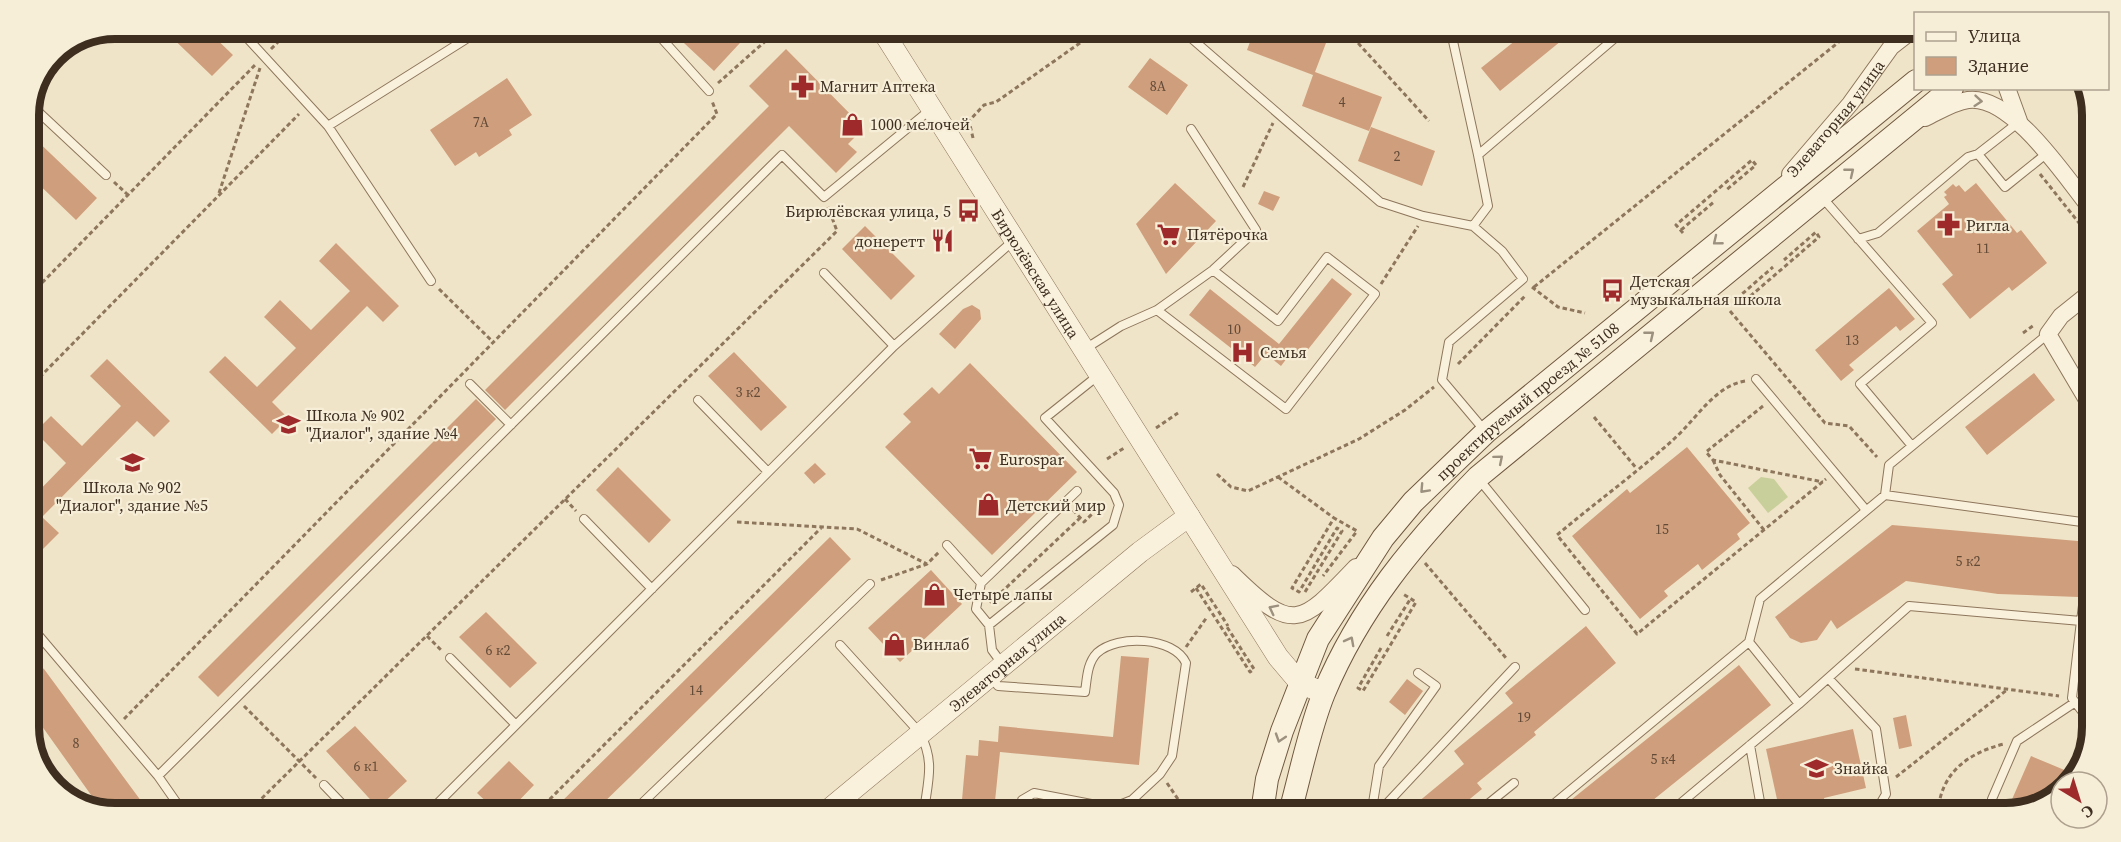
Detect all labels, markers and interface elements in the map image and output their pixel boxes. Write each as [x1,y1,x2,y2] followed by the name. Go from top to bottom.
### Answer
[1914,12,2109,90] legend
[1968,23,2021,48] text: Улица
[1968,53,2029,78] text: Здание
[1781,55,1890,181] street label: Элеваторная улица
[789,73,815,99] pharmacy icon: Магнит Аптека
[820,75,937,97] place label: Магнит Аптека
[1150,76,1167,96] house number: 8А
[1339,92,1346,112] house number: 4
[1974,94,1983,107] one-way arrow
[839,111,865,137] shop icon: 1000 мелочей
[473,112,490,132] house number: 7А
[870,113,970,135] place label: 1000 мелочей
[1394,146,1401,166] house number: 2
[1843,168,1854,179] one-way arrow
[956,198,982,224] bus stop icon: Бирюлёвская улица, 5
[785,200,951,222] place label: Бирюлёвская улица, 5
[987,205,1085,343] street label: Бирюлёвская улица
[1935,212,1961,238] pharmacy icon: Ригла
[1966,214,2010,236] place label: Ригла
[1156,221,1182,247] supermarket icon: Пятёрочка
[1187,223,1269,245] place label: Пятёрочка
[930,228,956,254] restaurant icon: донеретт
[855,230,926,252] place label: донеретт
[1713,234,1724,245] one-way arrow
[1976,238,1990,258] house number: 11
[1630,270,1782,310] place label: Детская музыкальная школа
[1599,277,1625,303] bus stop icon: Детская музыкальная школа
[1431,317,1624,485] street label: проектируемый проезд № 5108
[1227,319,1241,339] house number: 10
[1845,330,1859,350] house number: 13
[1643,332,1654,343] one-way arrow
[1229,339,1255,365] hospital icon: Семья
[1260,341,1307,363] place label: Семья
[735,382,761,402] house number: 3 к2
[306,404,458,444] place label: Школа № 902 "Диалог", здание №4
[275,411,301,437] school or university icon: Школа № 902 "Диалог", здание №4
[968,446,994,472] supermarket icon: Eurospar
[999,448,1064,470] place label: Eurospar
[119,449,145,475] school or university icon: Школа № 902 "Диалог", здание №5
[1493,456,1504,467] one-way arrow
[56,476,208,516] place label: Школа № 902 "Диалог", здание №5
[1420,483,1431,493] one-way arrow
[975,492,1001,518] shop icon: Детский мир
[1006,494,1106,516] place label: Детский мир
[1655,519,1669,539] house number: 15
[1955,551,1981,571] house number: 5 к2
[922,581,948,607] shop icon: Четыре лапы
[953,583,1053,605] place label: Четыре лапы
[1269,605,1280,616] one-way arrow
[945,607,1071,716] street label: Элеваторная улица
[882,631,908,657] shop icon: Винлаб
[913,633,969,655] place label: Винлаб
[1343,637,1354,647] one-way arrow
[485,640,511,660] house number: 6 к2
[689,680,703,700] house number: 14
[1517,707,1531,727] house number: 19
[1275,732,1287,743] one-way arrow
[73,733,80,753] house number: 8
[1650,749,1676,769] house number: 5 к4
[1803,755,1829,781] school or university icon: Знайка
[353,756,379,776] house number: 6 к1
[1834,757,1889,779] place label: Знайка
[2049,770,2109,830] north arrow
[2078,800,2099,824] text: С

